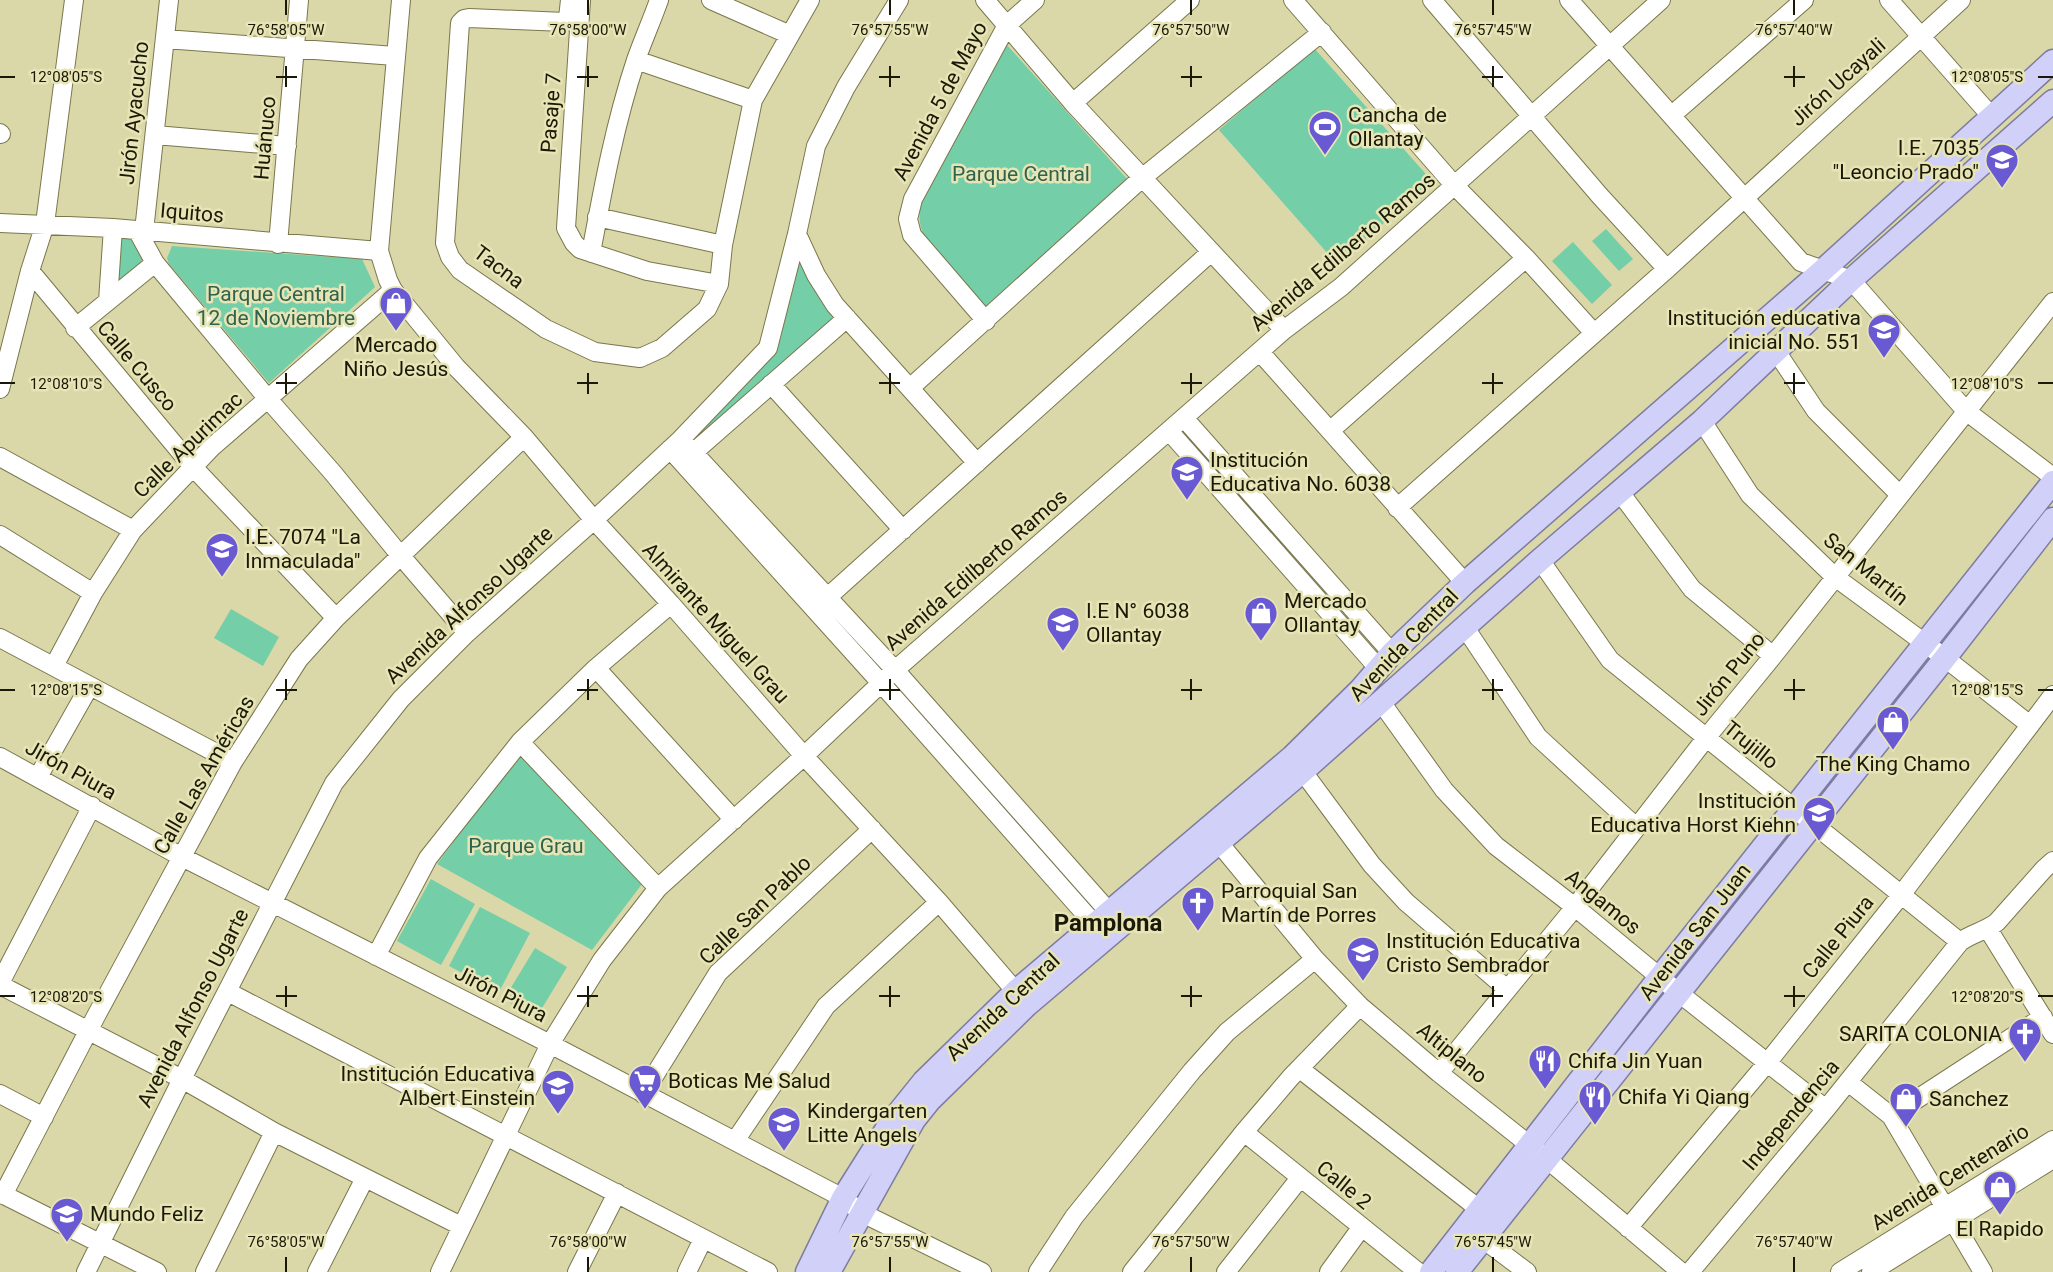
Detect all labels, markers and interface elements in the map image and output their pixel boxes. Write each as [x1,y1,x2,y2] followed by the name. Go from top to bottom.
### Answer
[888,18,992,184] street label: Avenida 5 de Mayo
[248,21,324,39] text: 76°58'05"W
[550,21,626,39] text: 76°58'00"W
[852,21,928,39] text: 76°57'55"W
[1153,21,1229,39] text: 76°57'50"W
[1455,21,1531,39] text: 76°57'45"W
[1756,21,1832,39] text: 76°57'40"W
[1785,33,1891,131] street label: Jirón Ucayali
[115,40,153,186] street label: Jirón Ayacucho
[30,68,102,86] text: 12°08'05"S
[1951,68,2023,86] text: 12°08'05"S
[536,72,566,154] street label: Pasaje 7
[249,95,281,181] street label: Huánuco
[1348,103,1447,151] place label: Cancha de Ollantay
[1307,109,1343,156] sports icon: Cancha de Ollantay
[1832,136,1979,184] place label: I.E. 7035 "Leoncio Prado"
[1984,142,2020,189] school or university icon: I.E. 7035 "Leoncio Prado"
[952,162,1090,186] park label: Parque Central
[1246,168,1440,336] street label: Avenida Edilberto Ramos
[159,198,225,228] street label: Iquitos
[469,240,529,294] street label: Tacna
[197,282,355,330] park label: Parque Central 12 de Noviembre
[378,285,414,332] shop icon: Mercado Niño Jesús
[1667,306,1861,354] place label: Institución educativa inicial No. 551
[1866,312,1902,359] school or university icon: Institución educativa inicial No. 551
[92,316,182,416] street label: Calle Cusco
[344,333,448,381] place label: Mercado Niño Jesús
[30,375,102,393] text: 12°08'10"S
[1951,375,2023,393] text: 12°08'10"S
[129,387,247,503] street label: Calle Apurimac
[1210,448,1391,496] place label: Institución Educativa No. 6038
[1169,454,1205,501] school or university icon: Institución Educativa No. 6038
[880,484,1072,656] street label: Avenida Edilberto Ramos
[380,521,558,689] street label: Avenida Alfonso Ugarte
[245,525,361,573] place label: I.E. 7074 "La Inmaculada"
[1819,528,1913,610] street label: San Martín
[204,531,240,578] school or university icon: I.E. 7074 "La Inmaculada"
[638,538,794,708] street label: Almirante Miguel Grau
[1345,584,1463,706] street label: Avenida Central
[1284,589,1367,637] place label: Mercado Ollantay
[1243,595,1279,642] shop icon: Mercado Ollantay
[1086,599,1190,647] place label: I.E N° 6038 Ollantay
[1045,605,1081,652] school or university icon: I.E N° 6038 Ollantay
[1688,627,1770,721] street label: Jirón Puno
[30,681,102,699] text: 12°08'15"S
[1951,681,2023,699] text: 12°08'15"S
[149,691,259,859] street label: Calle Las Américas
[1875,704,1911,751] shop icon: The King Chamo
[1719,716,1783,774] street label: Trujillo
[21,735,121,805] street label: Jirón Piura
[1816,752,1970,776] place label: The King Chamo
[1590,789,1796,837] place label: Institución Educativa Horst Kiehn
[1801,795,1837,842] school or university icon: Institución Educativa Horst Kiehn
[468,834,584,858] park label: Parque Grau
[694,851,816,969] street label: Calle San Pablo
[1634,859,1756,1005] street label: Avenida San Juan
[1561,864,1645,940] street label: Angamos
[1221,879,1377,927] place label: Parroquial San Martín de Porres
[1180,885,1216,932] church icon: Parroquial San Martín de Porres
[1797,891,1879,983] street label: Calle Piura
[132,905,254,1111] street label: Avenida Alfonso Ugarte
[1054,909,1162,937] district label: Pamplona
[1386,929,1580,977] place label: Institución Educativa Cristo Sembrador
[1345,935,1381,982] school or university icon: Institución Educativa Cristo Sembrador
[941,948,1065,1066] street label: Avenida Central
[451,961,551,1027] street label: Jirón Piura
[30,988,102,1006] text: 12°08'20"S
[1951,988,2023,1006] text: 12°08'20"S
[2007,1016,2043,1063] church icon: SARITA COLONIA
[1412,1018,1492,1088] street label: Altiplano
[1839,1022,2002,1046] place label: SARITA COLONIA
[1527,1043,1563,1090] restaurant icon: Chifa Jin Yuan
[1568,1049,1703,1073] place label: Chifa Jin Yuan
[1738,1055,1844,1175] street label: Independencia
[341,1062,535,1110] place label: Institución Educativa Albert Einstein
[627,1063,663,1110] supermarket icon: Boticas Me Salud
[540,1068,576,1115] school or university icon: Institución Educativa Albert Einstein
[668,1069,831,1093] place label: Boticas Me Salud
[1577,1079,1613,1126] restaurant icon: Chifa Yi Qiang
[1888,1081,1924,1128] shop icon: Sanchez
[1618,1085,1750,1109] place label: Chifa Yi Qiang
[1929,1087,2009,1111] place label: Sanchez
[807,1099,927,1147] place label: Kindergarten Litte Angels
[766,1105,802,1152] school or university icon: Kindergarten Litte Angels
[1867,1119,2033,1235] street label: Avenida Centenario
[1312,1156,1376,1214] street label: Calle 2
[1982,1169,2018,1216] shop icon: El Rapido
[49,1196,85,1243] school or university icon: Mundo Feliz
[90,1202,204,1226] place label: Mundo Feliz
[1956,1217,2044,1241] place label: El Rapido
[248,1233,324,1251] text: 76°58'05"W
[550,1233,626,1251] text: 76°58'00"W
[852,1233,928,1251] text: 76°57'55"W
[1153,1233,1229,1251] text: 76°57'50"W
[1455,1233,1531,1251] text: 76°57'45"W
[1756,1233,1832,1251] text: 76°57'40"W

